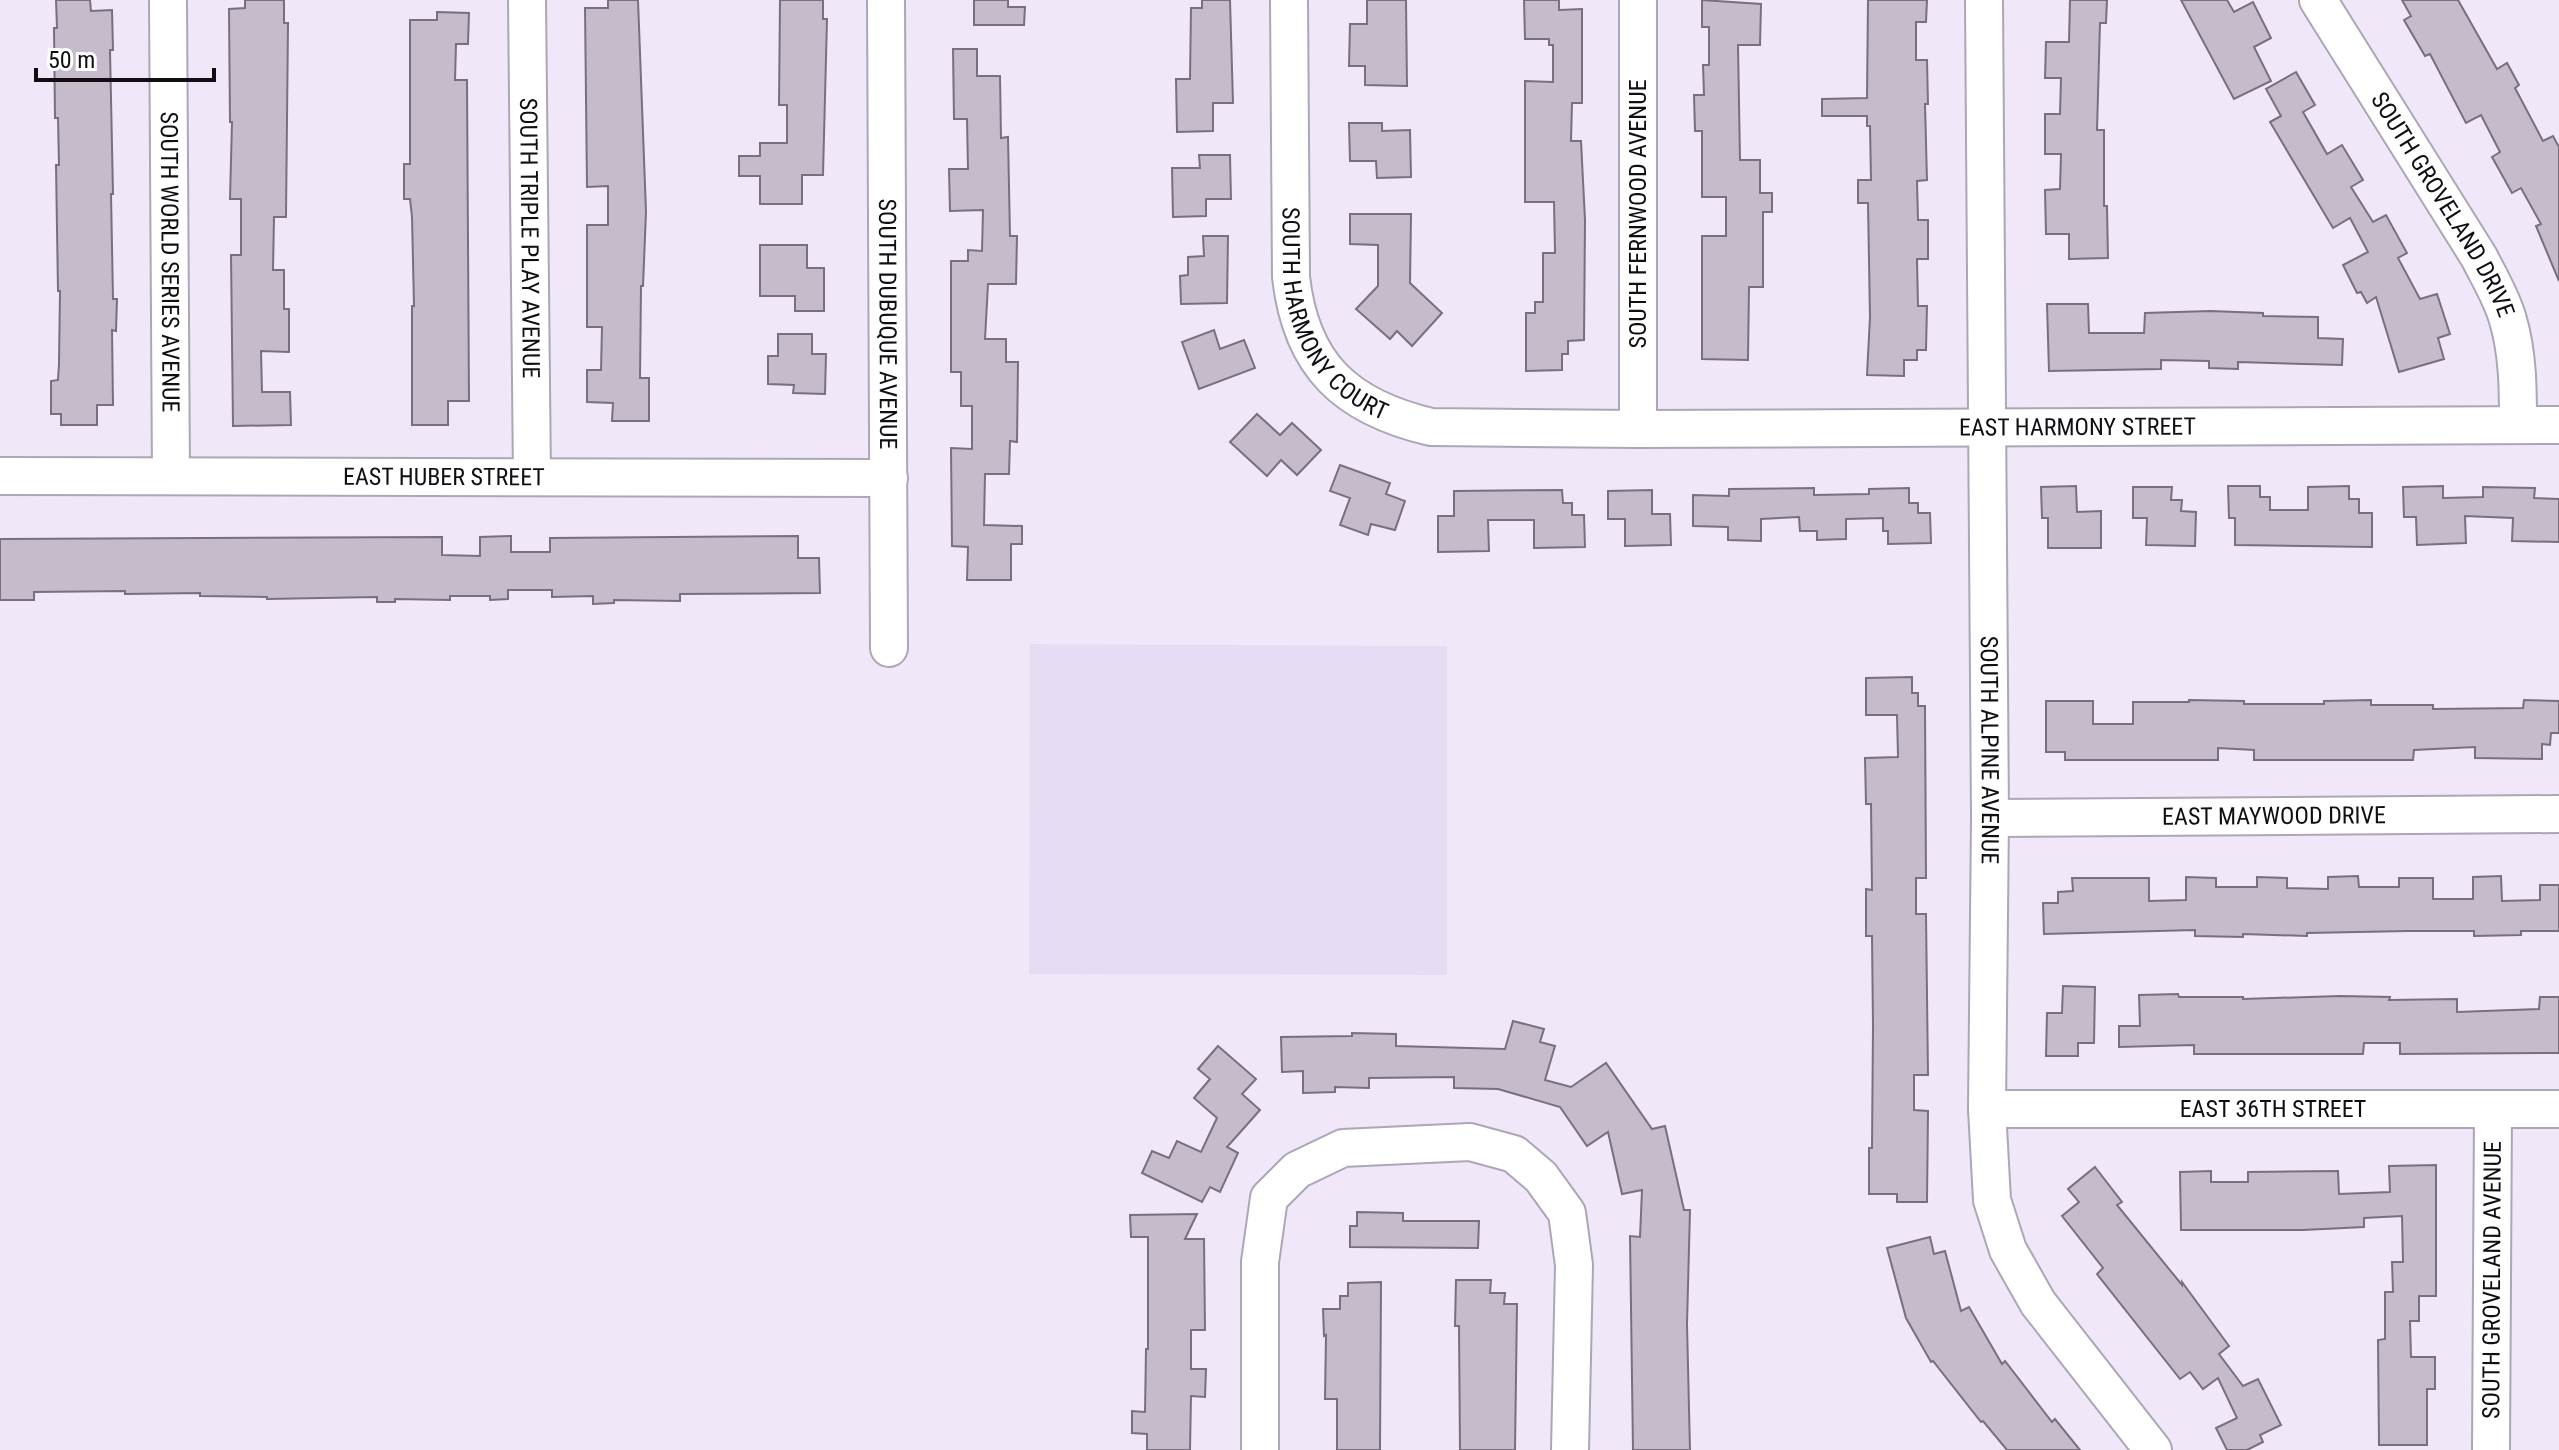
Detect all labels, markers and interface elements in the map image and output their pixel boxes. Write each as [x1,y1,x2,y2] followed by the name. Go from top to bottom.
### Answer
[36,32,214,82] scale bar
[48,46,95,74] text: 50 m
[1624,79,1652,349] street label: SOUTH FERNWOOD AVENUE
[2365,87,2520,321] street label: SOUTH GROVELAND DRIVE
[514,98,545,378] street label: SOUTH TRIPLE PLAY AVENUE
[155,111,185,413] street label: SOUTH WORLD SERIES AVENUE
[873,198,902,450] street label: SOUTH DUBUQUE AVENUE
[1276,207,1392,426] street label: SOUTH HARMONY COURT
[1959,413,2196,442] street label: EAST HARMONY STREET
[343,463,545,491] street label: EAST HUBER STREET
[1975,636,2004,865] street label: SOUTH ALPINE AVENUE
[2162,801,2386,831] street label: EAST MAYWOOD DRIVE
[2180,1095,2366,1123] street label: EAST 36TH STREET
[2477,1141,2507,1419] street label: SOUTH GROVELAND AVENUE

